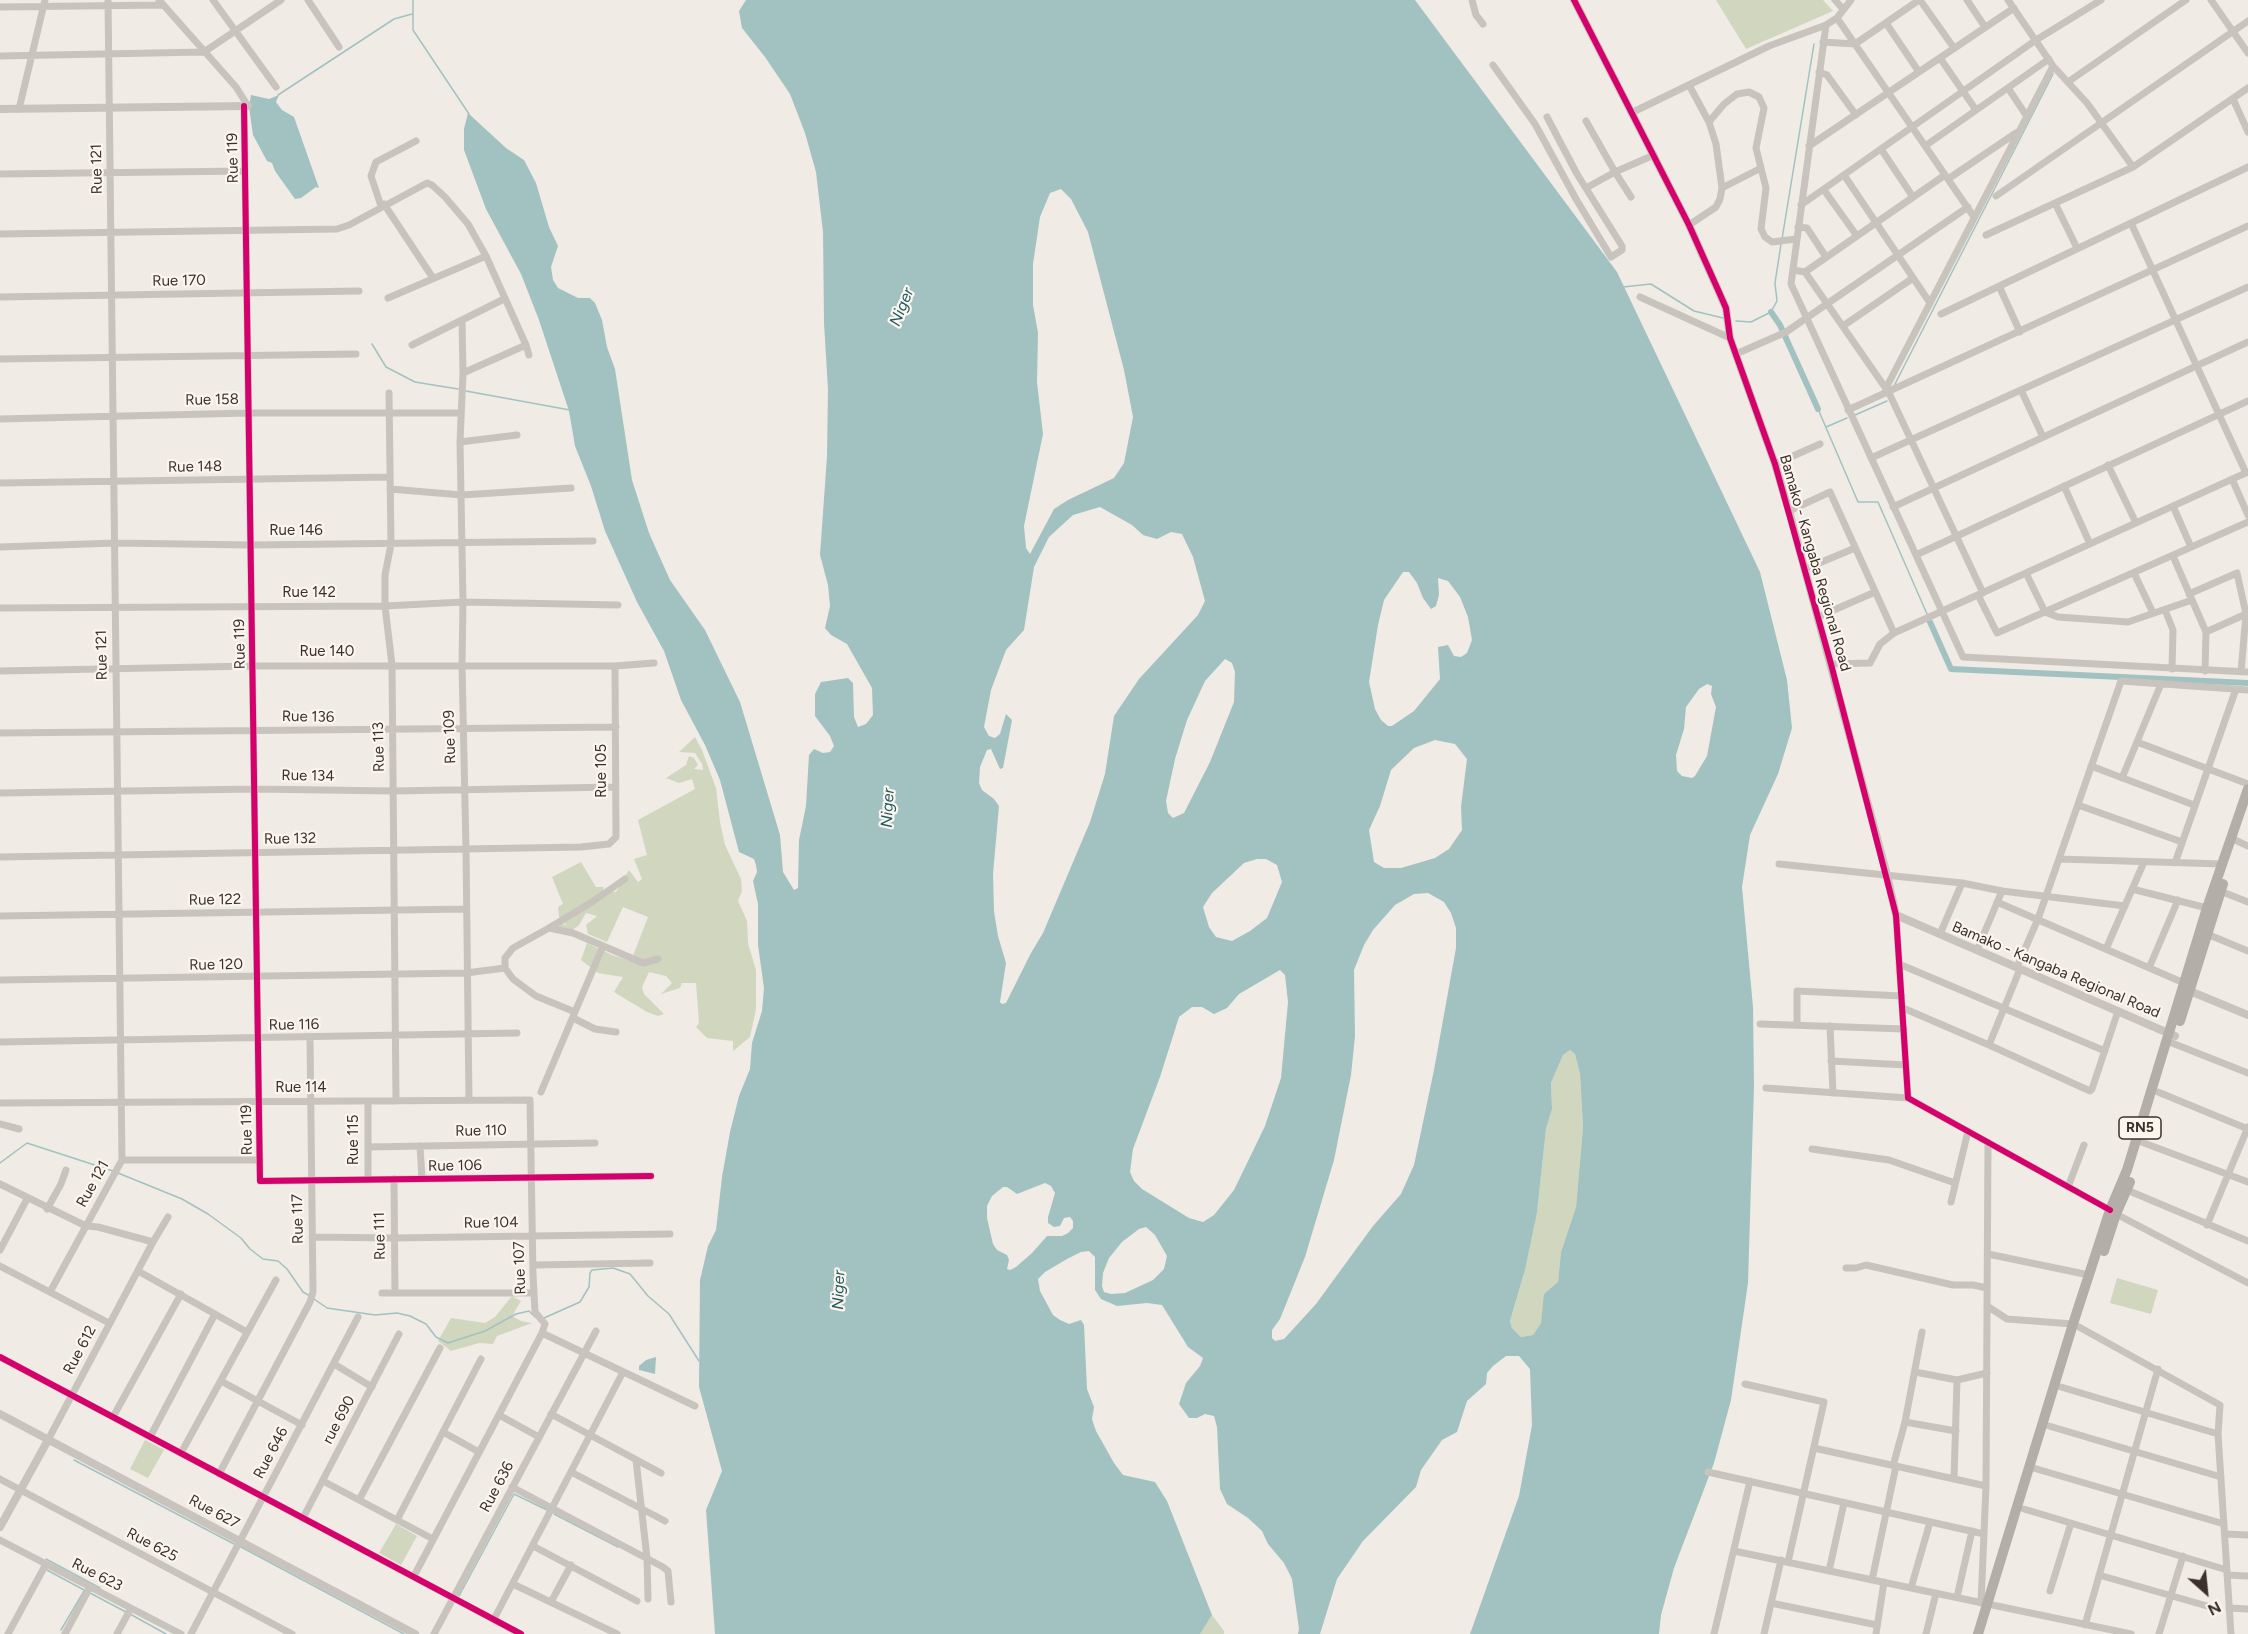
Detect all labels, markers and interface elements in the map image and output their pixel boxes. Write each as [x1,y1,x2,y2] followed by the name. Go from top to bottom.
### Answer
[224,133,242,183] street label: Rue 119
[88,144,106,194] street label: Rue 121
[152,272,206,290] street label: Rue 170
[886,285,918,329] water label: Niger
[185,391,239,409] street label: Rue 158
[1775,453,1855,673] street label: Bamako - Kangaba Regional Road
[168,458,222,476] street label: Rue 148
[269,522,323,540] street label: Rue 146
[282,584,336,602] street label: Rue 142
[231,619,249,669] street label: Rue 119
[93,630,111,680] street label: Rue 121
[300,643,354,661] street label: Rue 140
[282,708,334,726] street label: Rue 136
[440,710,460,764] street label: Rue 109
[370,722,388,772] street label: Rue 113
[593,744,611,798] street label: Rue 105
[281,767,335,785] street label: Rue 134
[877,788,899,828] water label: Niger
[264,830,316,848] street label: Rue 132
[189,891,241,909] street label: Rue 122
[1949,918,2163,1022] street label: Bamako - Kangaba Regional Road
[189,956,243,974] street label: Rue 120
[269,1016,319,1034] street label: Rue 116
[275,1079,327,1097] street label: Rue 114
[238,1105,256,1155] street label: Rue 119
[345,1115,363,1165] street label: Rue 115
[2119,1117,2161,1139] road number: RN5
[455,1122,507,1140] street label: Rue 110
[428,1157,482,1175] street label: Rue 106
[73,1158,113,1210] street label: Rue 121
[289,1194,307,1244] street label: Rue 117
[371,1212,389,1260] street label: Rue 111
[463,1214,519,1232] street label: Rue 104
[510,1241,530,1295] street label: Rue 107
[829,1270,849,1310] water label: Niger
[60,1322,100,1378] street label: Rue 612
[319,1393,359,1447] street label: rue 690
[250,1424,292,1482] street label: Rue 646
[476,1459,518,1515] street label: Rue 636
[186,1491,242,1533] street label: Rue 627
[123,1524,181,1566] street label: Rue 625
[69,1555,125,1595] street label: Rue 623
[2176,1562,2236,1622] north arrow
[2205,1597,2224,1620] text: N

